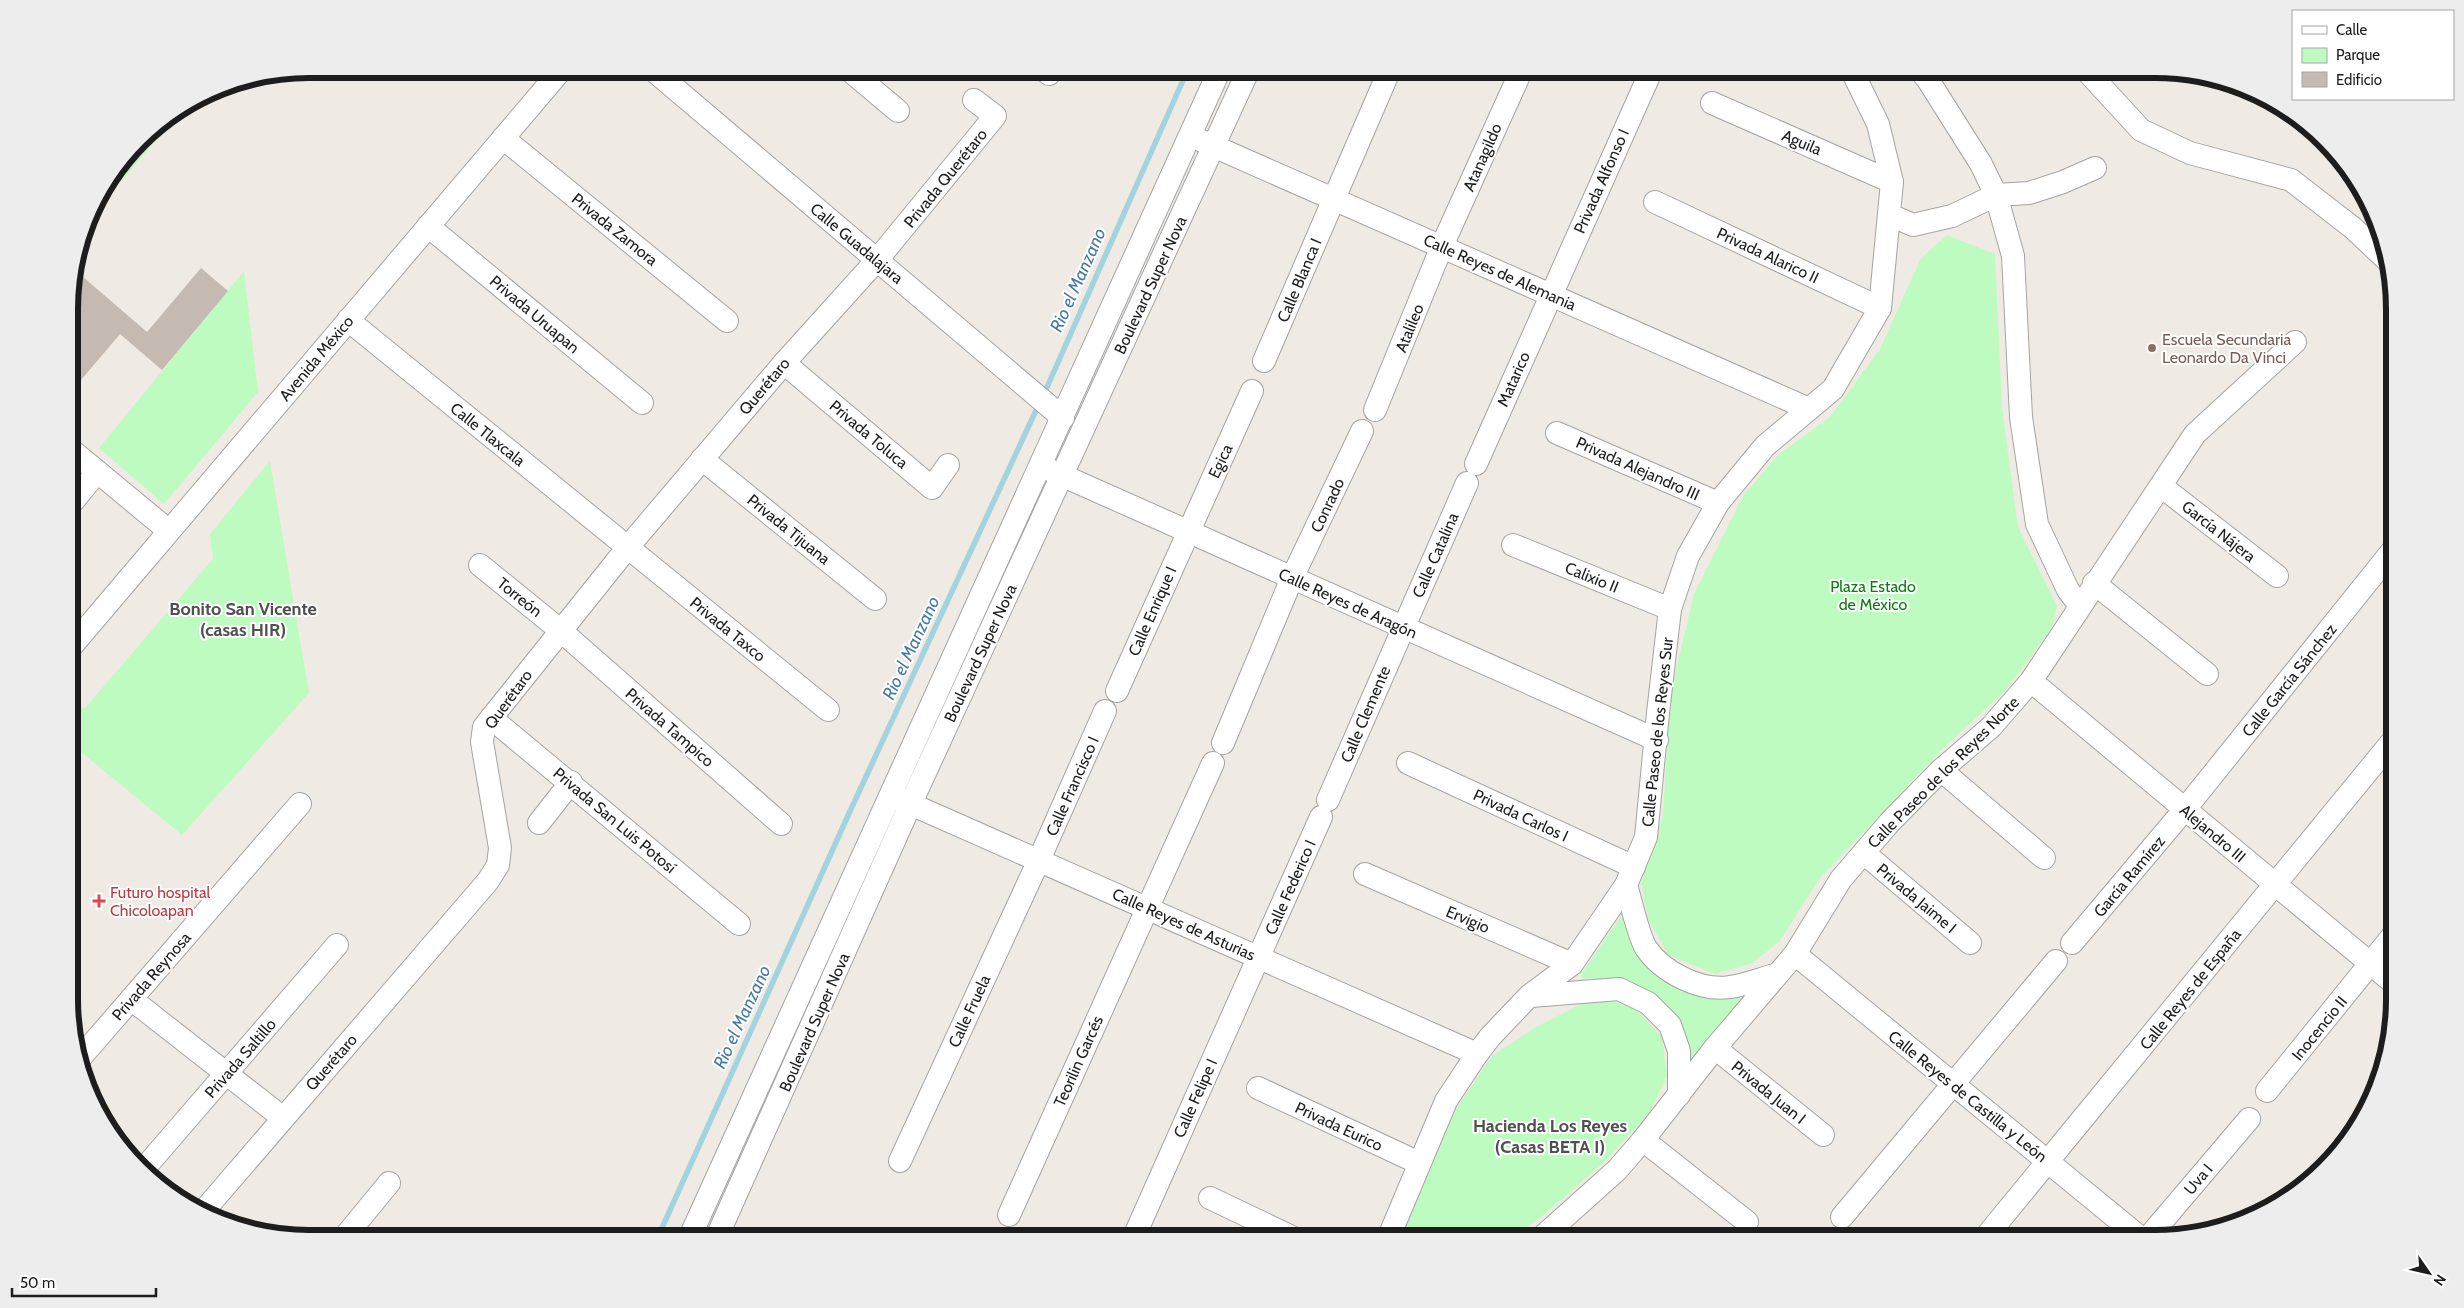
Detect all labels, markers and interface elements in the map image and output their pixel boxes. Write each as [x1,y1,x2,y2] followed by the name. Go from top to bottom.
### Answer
[2292,10,2454,100] legend
[2336,21,2367,39] text: Calle
[2336,46,2380,64] text: Parque
[2336,71,2382,89] text: Edificio
[1459,120,1506,194] street label: Atanagildo
[900,125,991,232] street label: Privada Querétaro
[1570,126,1633,236] street label: Privada Alfonso I
[1779,126,1825,159] street label: Aguila
[568,189,662,270] street label: Privada Zamora
[806,199,907,288] street label: Calle Guadalajara
[1110,213,1191,357] street label: Boulevard Super Nova
[1714,224,1822,287] street label: Privada Alarico II
[1045,225,1111,335] water label: Rio el Manzano
[1421,230,1579,315] street label: Calle Reyes de Alemania
[1273,235,1326,325] street label: Calle Blanca I
[486,271,583,357] street label: Privada Uruapan
[1391,301,1428,355] street label: Atalileo
[275,312,358,405] street label: Avenida México
[2162,330,2291,367] place label: Escuela Secundaria Leonardo Da Vinci
[2146,342,2158,354] marker: Escuela Secundaria Leonardo Da Vinci
[1493,349,1534,410] street label: Matarico
[735,354,794,419] street label: Querétaro
[826,396,912,473] street label: Privada Toluca
[447,399,529,470] street label: Calle Tlaxcala
[1573,433,1702,504] street label: Privada Alejandro III
[1204,441,1237,481] street label: Egica
[1307,475,1348,535] street label: Conrado
[743,490,834,569] street label: Privada Tijuana
[2178,497,2260,566] street label: García Nájera
[1408,509,1463,601] street label: Calle Catalina
[1562,558,1621,597] street label: Calixio II
[1124,563,1181,659] street label: Calle Enrique I
[1276,564,1420,643] street label: Calle Reyes de Aragón
[494,574,546,621] street label: Torreón
[1830,577,1916,614] park label: Plaza Estado de México
[940,581,1021,725] street label: Boulevard Super Nova
[686,593,769,666] street label: Privada Taxco
[878,593,944,703] water label: Rio el Manzano
[169,598,317,641] district label: Bonito San Vicente (casas HIR)
[2238,620,2341,741] street label: Calle García Sánchez
[1638,635,1677,828] street label: Calle Paseo de los Reyes Sur
[1337,663,1394,765] street label: Calle Clemente
[481,666,536,733] street label: Querétaro
[622,684,718,771] street label: Privada Tampico
[1864,693,2023,852] street label: Calle Paseo de los Reyes Norte
[1042,733,1103,839] street label: Calle Francisco I
[549,764,680,878] street label: Privada San Luis Potosí
[1470,785,1571,846] street label: Privada Carlos I
[2176,800,2249,866] street label: Alejandro III
[2090,831,2169,921] street label: García Ramírez
[1261,837,1320,938] street label: Calle Federico I
[1873,860,1960,937] street label: Privada Jaime I
[110,883,211,920] place label: Futuro hospital Chicoloapan
[1109,884,1258,965] street label: Calle Reyes de Asturias
[92,894,106,908] marker: Futuro hospital Chicoloapan
[1443,902,1493,937] street label: Ervigio
[2136,925,2245,1054] street label: Calle Reyes de España
[108,928,195,1024] street label: Privada Reynosa
[775,950,854,1095] street label: Boulevard Super Nova
[709,962,775,1072] water label: Rio el Manzano
[944,972,995,1050] street label: Calle Fruela
[2288,992,2351,1064] street label: Inocencio II
[1050,1012,1107,1110] street label: Teorilin Garcés
[201,1015,280,1102] street label: Privada Saltillo
[1885,1027,2051,1166] street label: Calle Reyes de Castilla y León
[302,1030,361,1094] street label: Querétaro
[1170,1056,1221,1141] street label: Calle Felipe I
[1728,1057,1810,1128] street label: Privada Juan I
[1292,1098,1386,1155] street label: Privada Eurico
[1473,1115,1627,1158] district label: Hacienda Los Reyes (Casas BETA I)
[2180,1160,2217,1199] street label: Uva I
[2404,1248,2454,1298] north arrow
[12,1266,156,1298] scale bar
[2430,1271,2450,1289] text: N
[20,1274,55,1292] text: 50 m

